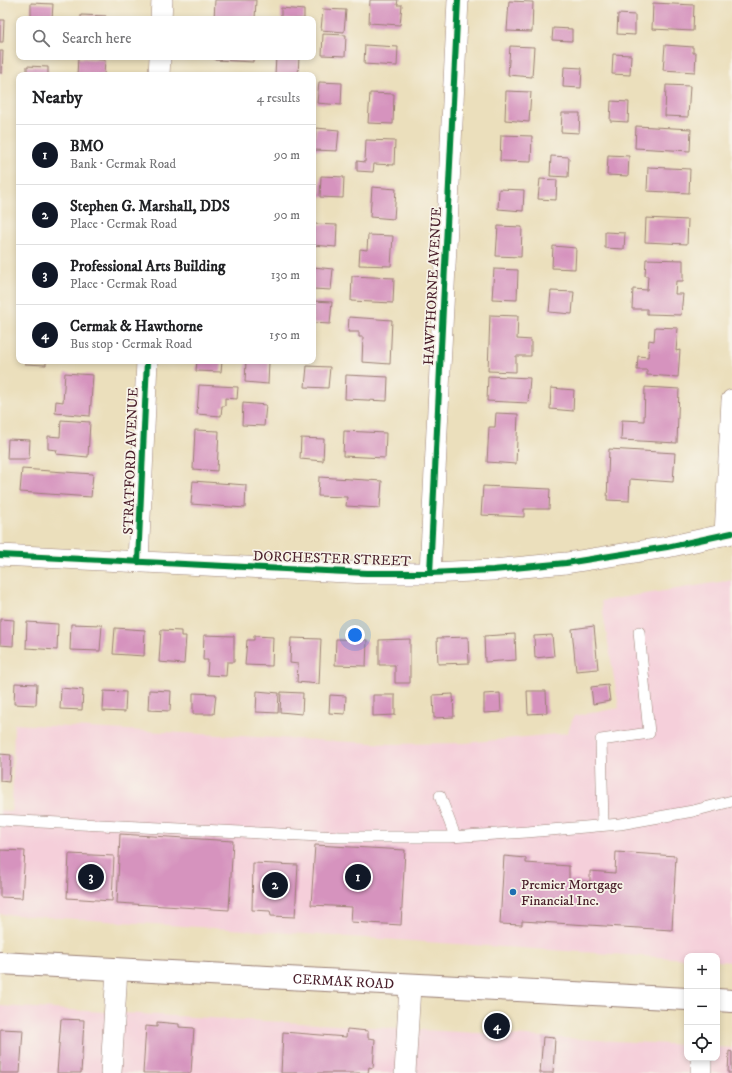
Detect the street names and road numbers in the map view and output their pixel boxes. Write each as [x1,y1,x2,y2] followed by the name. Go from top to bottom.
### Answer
[420,206,446,366] street label: HAWTHORNE AVENUE
[119,387,143,535] street label: STRATFORD AVENUE
[253,547,412,571] street label: DORCHESTER STREET
[292,970,395,994] street label: CERMAK ROAD

